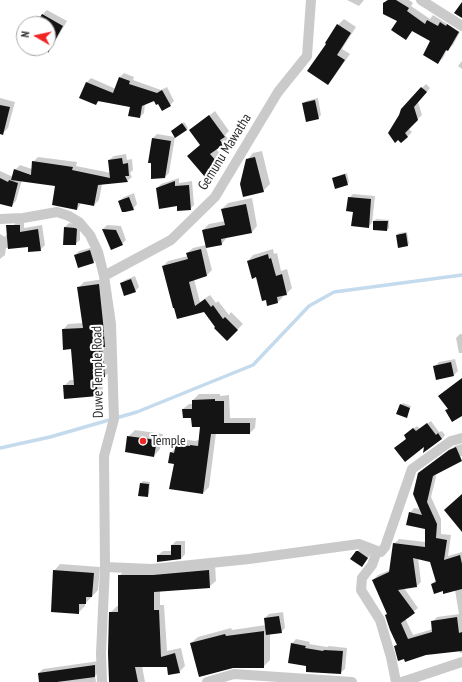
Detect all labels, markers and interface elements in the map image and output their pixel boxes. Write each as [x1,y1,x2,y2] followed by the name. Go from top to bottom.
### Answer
[16,16,56,56] north arrow
[18,30,33,38] text: N
[195,111,255,193] street label: Gemunu Mawatha
[89,326,107,418] street label: Duwe Temple Road
[151,433,186,449] place label: Temple
[138,436,148,446] marker: Temple

